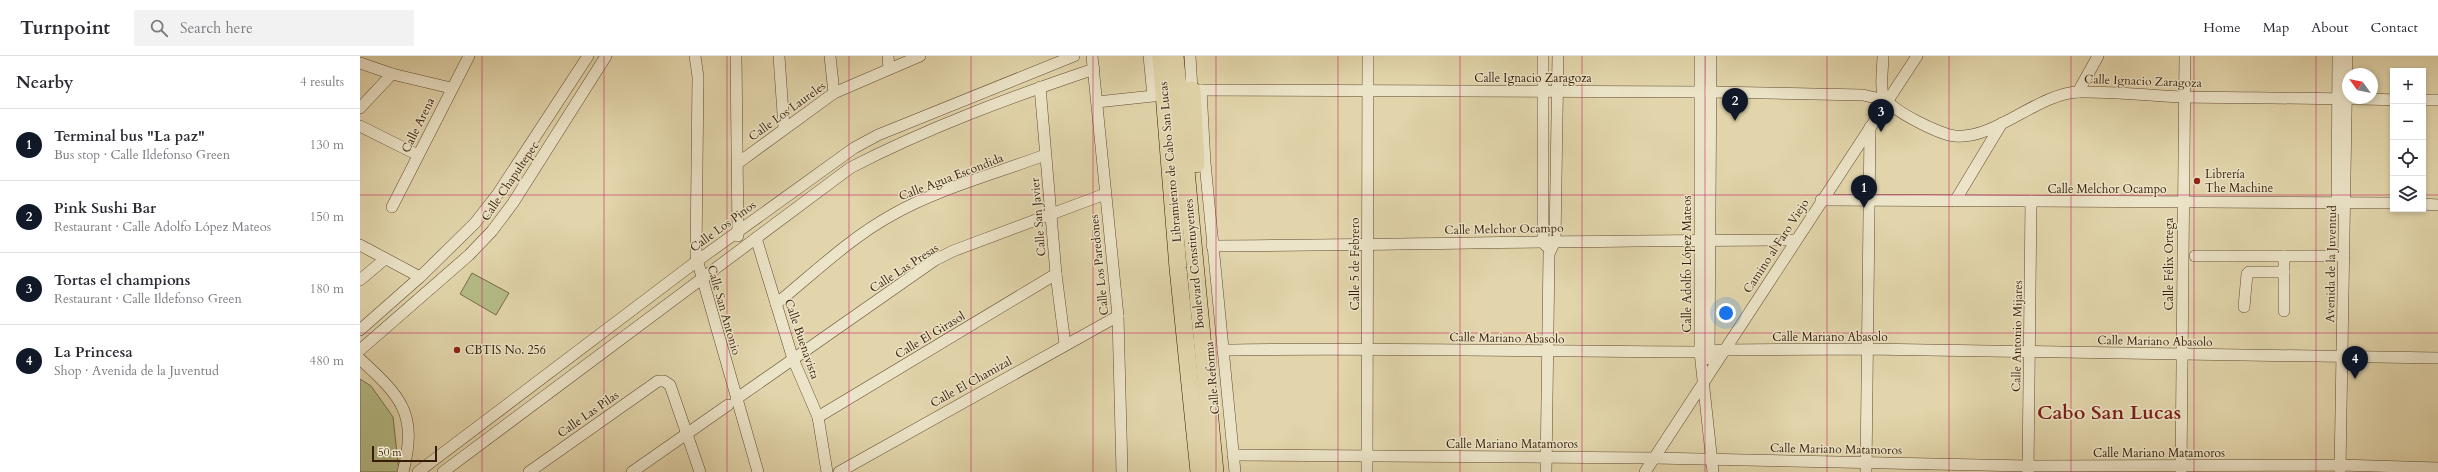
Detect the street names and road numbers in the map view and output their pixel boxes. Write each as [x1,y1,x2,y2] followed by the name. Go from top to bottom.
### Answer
[1474,70,1593,86] street label: Calle Ignacio Zaragoza
[2084,71,2203,91] street label: Calle Ignacio Zaragoza
[745,78,829,144] street label: Calle Los Laureles
[1155,81,1185,243] street label: Libramiento de Cabo San Lucas
[398,94,439,155] street label: Calle Arena
[477,138,543,224] street label: Calle Chapultepec
[896,149,1006,204] street label: Calle Agua Escondida
[1027,176,1049,257] street label: Calle San Javier
[2047,181,2167,197] street label: Calle Melchor Ocampo
[1679,195,1695,333] street label: Calle Adolfo López Mateos
[1739,195,1813,296] street label: Camino al Faro Viejo
[687,197,759,255] street label: Calle Los Pinos
[1180,198,1208,330] street label: Boulevard Constituyentes
[2322,205,2340,323] street label: Avenida de la Juventud
[1086,214,1112,316] street label: Calle Los Paredones
[1347,217,1363,310] street label: Calle 5 de Febrero
[2161,217,2177,310] street label: Calle Félix Ortega
[1444,220,1564,238] street label: Calle Melchor Ocampo
[867,240,941,296] street label: Calle Las Presas
[704,263,745,357] street label: Calle San Antonio
[2008,280,2026,392] street label: Calle Antonio Mijares
[781,297,823,382] street label: Calle Buenavista
[892,308,968,362] street label: Calle El Girasol
[1449,329,1565,347] street label: Calle Mariano Abasolo
[1772,329,1888,345] street label: Calle Mariano Abasolo
[2097,332,2213,350] street label: Calle Mariano Abasolo
[1201,340,1223,415] street label: Calle Reforma
[927,353,1015,411] street label: Calle El Chamizal
[554,387,622,441] street label: Calle Las Pilas
[1446,436,1578,452] street label: Calle Mariano Matamoros
[1770,440,1902,458] street label: Calle Mariano Matamoros
[2093,445,2225,461] street label: Calle Mariano Matamoros

